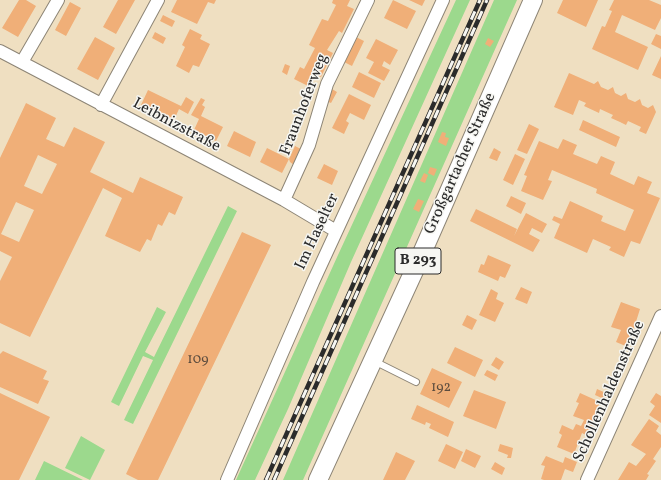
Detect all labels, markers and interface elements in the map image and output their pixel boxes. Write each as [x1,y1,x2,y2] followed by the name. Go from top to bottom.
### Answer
[277,51,333,159] street label: Fraunhoferweg
[421,90,501,238] street label: Großgartacher Straße
[129,95,223,157] street label: Leibnizstraße
[292,191,344,273] street label: Im Haselter
[395,248,441,274] road number: B 293
[570,318,650,466] street label: Schollenhaldenstraße
[187,352,209,368] house number: 109
[431,380,451,396] house number: 192

